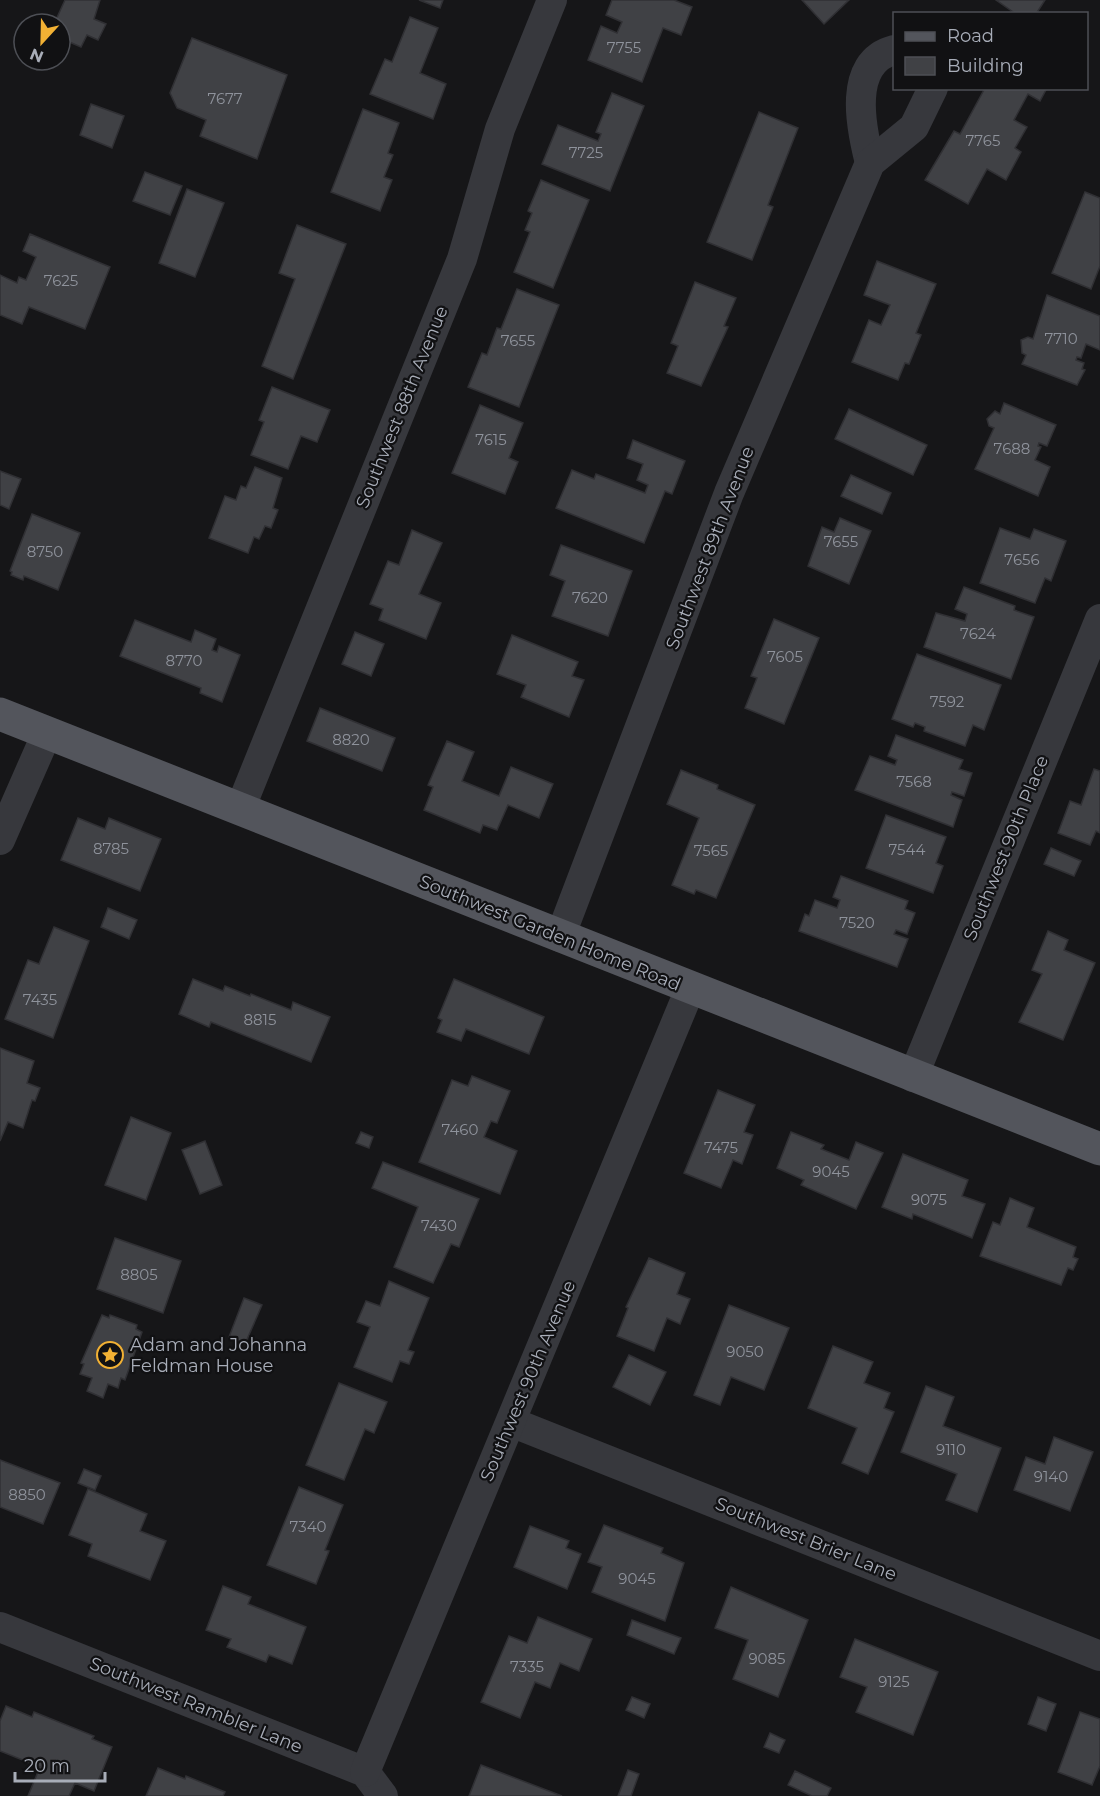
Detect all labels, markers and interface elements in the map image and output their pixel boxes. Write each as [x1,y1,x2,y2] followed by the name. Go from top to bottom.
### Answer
[12,12,72,72] north arrow
[893,12,1088,90] legend
[947,25,994,47] text: Road
[607,38,641,57] house number: 7755
[27,44,46,67] text: N
[947,55,1024,77] text: Building
[207,89,243,108] house number: 7677
[966,131,1001,150] house number: 7765
[569,143,603,162] house number: 7725
[44,271,78,290] house number: 7625
[351,303,453,511] street label: Southwest 88th Avenue
[1044,329,1078,348] house number: 7710
[501,331,535,350] house number: 7655
[475,430,507,449] house number: 7615
[994,439,1030,458] house number: 7688
[661,443,759,653] street label: Southwest 89th Avenue
[824,532,858,551] house number: 7655
[27,542,63,561] house number: 8750
[1004,550,1040,569] house number: 7656
[572,588,608,607] house number: 7620
[960,624,996,643] house number: 7624
[767,647,803,666] house number: 7605
[166,651,203,670] house number: 8770
[930,692,964,711] house number: 7592
[332,730,370,749] house number: 8820
[959,752,1053,944] street label: Southwest 90th Place
[896,772,932,791] house number: 7568
[93,839,129,858] house number: 8785
[889,840,926,859] house number: 7544
[694,841,728,860] house number: 7565
[416,870,684,996] street label: Southwest Garden Home Road
[839,913,875,932] house number: 7520
[23,990,57,1009] house number: 7435
[243,1010,277,1029] house number: 8815
[442,1120,478,1139] house number: 7460
[704,1138,738,1157] house number: 7475
[812,1162,850,1181] house number: 9045
[911,1190,947,1209] house number: 9075
[421,1216,457,1235] house number: 7430
[120,1265,158,1284] house number: 8805
[476,1277,580,1485] street label: Southwest 90th Avenue
[130,1334,307,1377] place label: Adam and Johanna Feldman House
[95,1340,125,1370] place icon: Adam and Johanna Feldman House
[726,1342,764,1361] house number: 9050
[936,1440,966,1459] house number: 9110
[1034,1467,1068,1486] house number: 9140
[8,1485,46,1504] house number: 8850
[712,1493,900,1585] street label: Southwest Brier Lane
[289,1517,327,1536] house number: 7340
[618,1569,656,1588] house number: 9045
[748,1649,786,1668] house number: 9085
[86,1652,306,1758] street label: Southwest Rambler Lane
[510,1657,544,1676] house number: 7335
[878,1672,910,1691] house number: 9125
[15,1745,105,1783] scale bar
[24,1755,70,1777] text: 20 m

